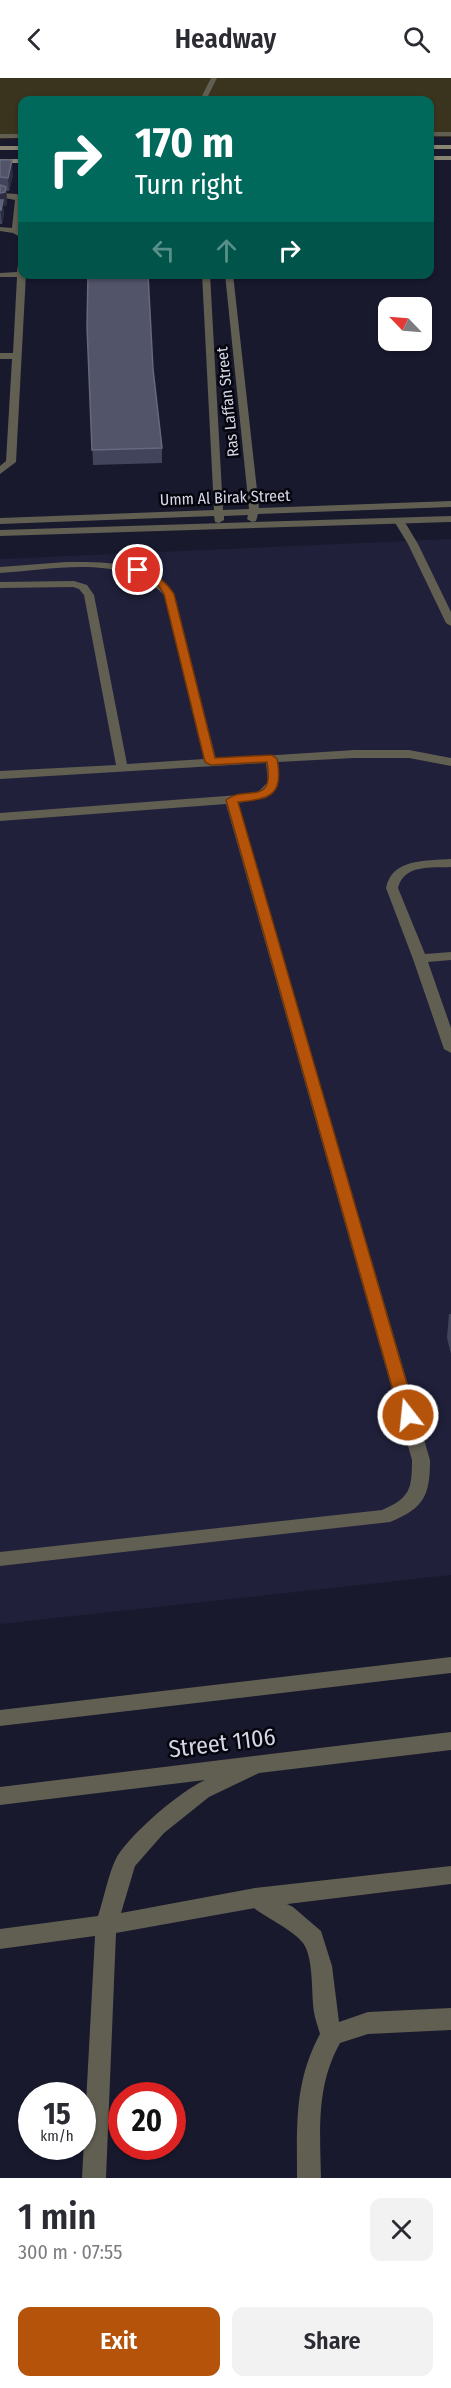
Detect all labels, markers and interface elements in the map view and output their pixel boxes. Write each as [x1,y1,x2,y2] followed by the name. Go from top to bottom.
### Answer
[18,23,51,56] icon: back
[175,23,276,55] text: Headway
[400,23,433,56] icon: search
[135,118,234,168] text: 170 m
[36,120,114,198] icon: right
[135,169,243,201] text: Turn right
[147,234,180,267] icon: left
[210,234,243,267] icon: ahead
[273,234,306,267] icon: right
[378,297,432,351] north arrow
[378,297,432,351] map controls
[212,345,243,458] street label: Ras Laffan Street
[159,486,291,509] street label: Umm Al Birak Street
[112,544,163,595] pin
[121,553,154,586] icon: arrive
[376,1383,440,1447] position arrow
[167,1723,277,1763] street label: Street 1106
[108,2082,186,2160] speed limit sign: 20
[43,2096,71,2132] text: 15
[40,2127,74,2145] text: km/h
[18,2195,96,2239] text: 1 min
[370,2198,433,2261] button: close
[18,2240,122,2264] text: 300 m · 07:55
[18,2307,220,2376] button: Exit
[232,2307,433,2376] button: Share

